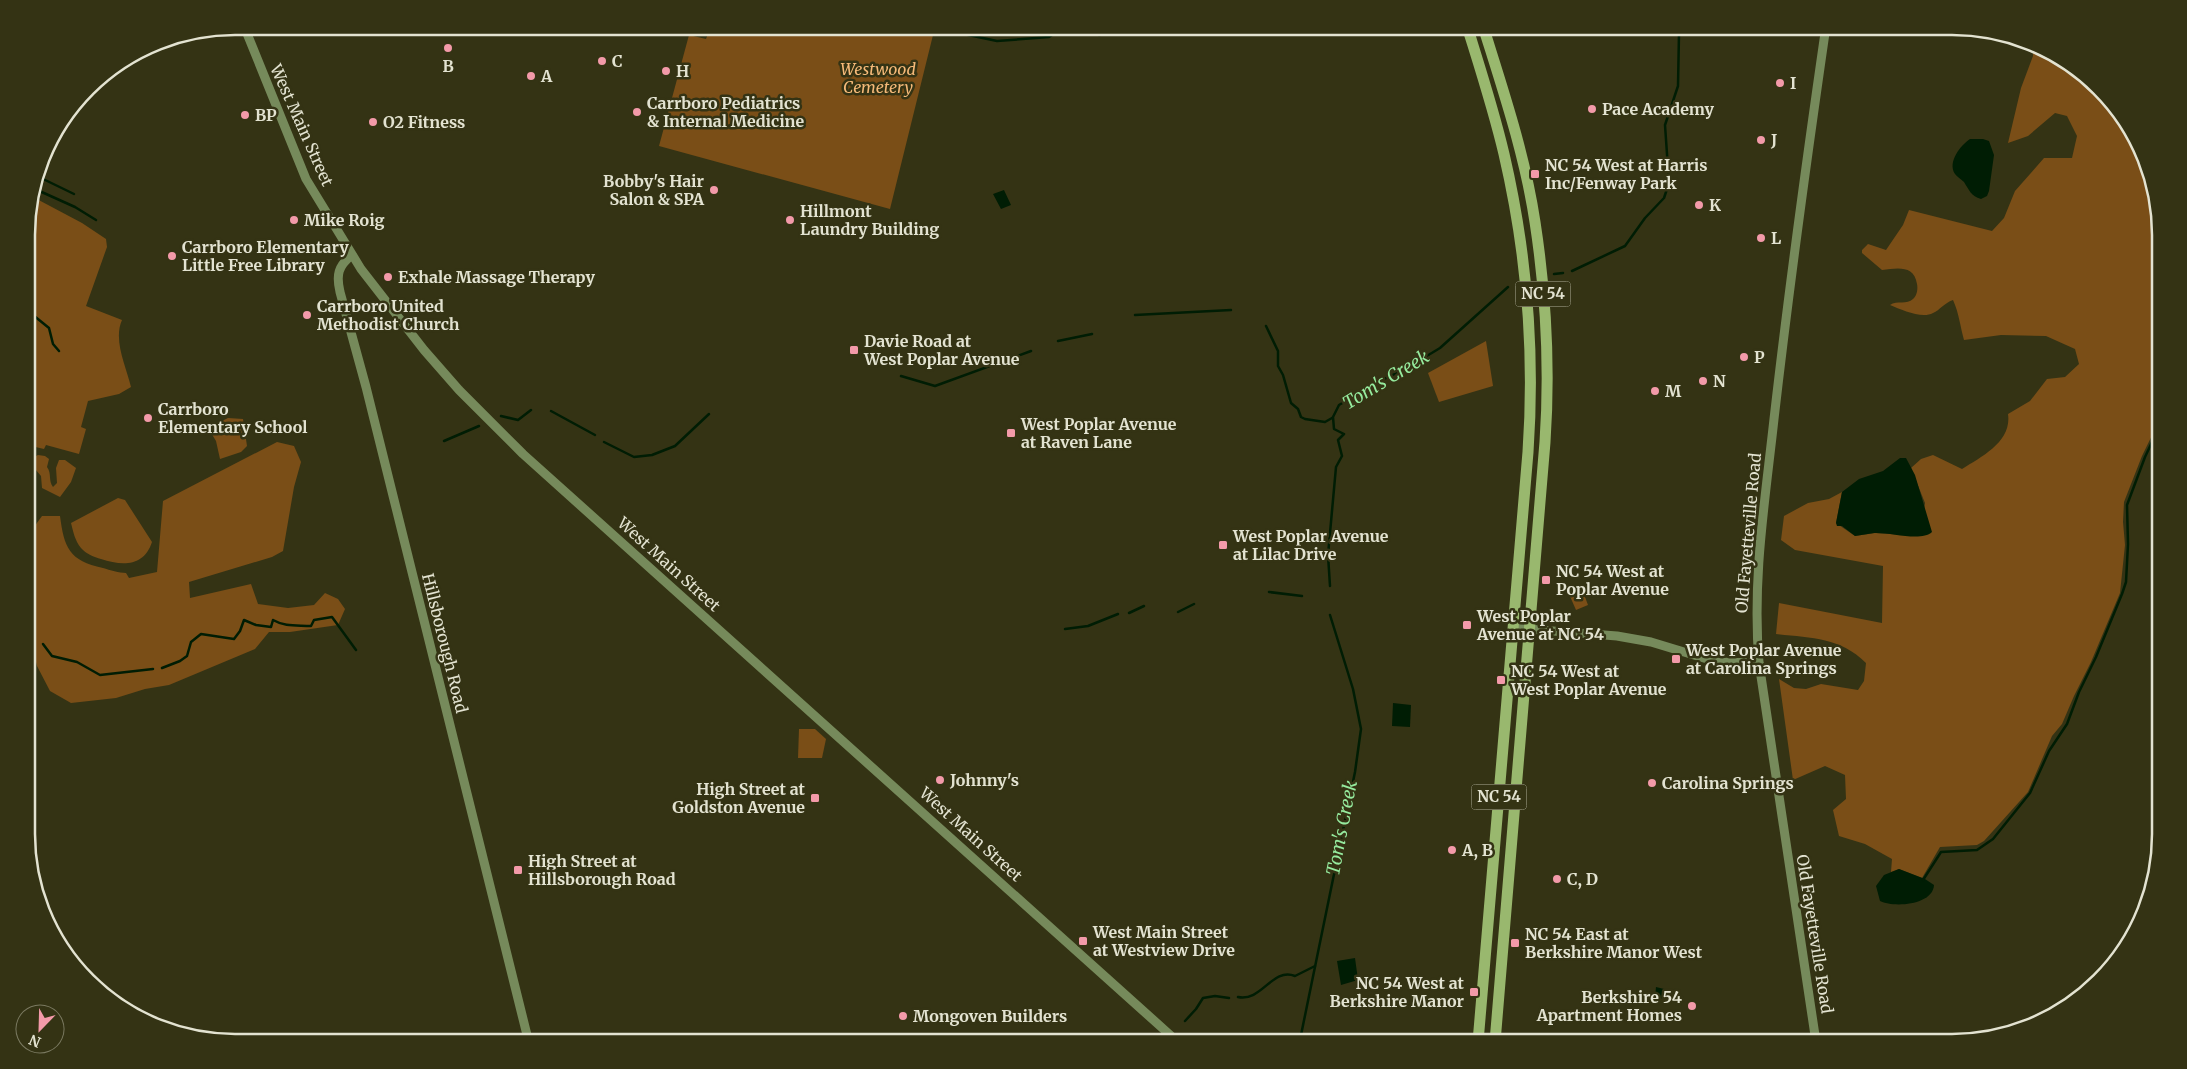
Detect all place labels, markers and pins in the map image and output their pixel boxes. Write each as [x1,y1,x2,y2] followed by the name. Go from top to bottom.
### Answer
[442,42,454,54] marker: B
[612,51,623,71] place label: C
[596,55,608,67] marker: C
[442,56,454,76] place label: B
[676,61,689,81] place label: H
[660,65,672,77] marker: H
[540,66,553,86] place label: A
[525,70,537,82] marker: A
[1790,73,1796,93] place label: I
[1774,77,1786,89] marker: I
[647,93,805,131] place label: Carrboro Pediatrics & Internal Medicine
[1602,99,1714,119] place label: Pace Academy
[1586,103,1598,115] marker: Pace Academy
[255,105,277,125] place label: BP
[631,106,643,118] marker: Carrboro Pediatrics & Internal Medicine
[239,109,251,121] marker: BP
[383,112,465,132] place label: O2 Fitness
[367,116,379,128] marker: O2 Fitness
[1770,130,1777,150] place label: J
[1755,134,1767,146] marker: J
[1545,155,1708,193] place label: NC 54 West at Harris Inc/Fenway Park
[1529,168,1541,180] marker: NC 54 West at Harris Inc/Fenway Park
[603,171,705,209] place label: Bobby's Hair Salon & SPA
[708,184,720,196] marker: Bobby's Hair Salon & SPA
[1709,195,1721,215] place label: K
[1693,199,1705,211] marker: K
[800,201,939,239] place label: Hillmont Laundry Building
[304,210,384,230] place label: Mike Roig
[288,214,300,226] marker: Mike Roig
[784,214,796,226] marker: Hillmont Laundry Building
[1771,228,1781,248] place label: L
[1755,232,1767,244] marker: L
[182,237,349,275] place label: Carrboro Elementary Little Free Library
[166,250,178,262] marker: Carrboro Elementary Little Free Library
[398,267,595,287] place label: Exhale Massage Therapy
[382,271,394,283] marker: Exhale Massage Therapy
[317,296,460,334] place label: Carrboro United Methodist Church
[301,309,313,321] marker: Carrboro United Methodist Church
[863,331,1020,369] place label: Davie Road at West Poplar Avenue
[848,344,860,356] marker: Davie Road at West Poplar Avenue
[1754,347,1765,367] place label: P
[1738,351,1750,363] marker: P
[1713,371,1726,391] place label: N
[1697,375,1709,387] marker: N
[1665,381,1682,401] place label: M
[1649,385,1661,397] marker: M
[158,399,307,437] place label: Carrboro Elementary School
[142,412,154,424] marker: Carrboro Elementary School
[1020,414,1177,452] place label: West Poplar Avenue at Raven Lane
[1005,427,1017,439] marker: West Poplar Avenue at Raven Lane
[1232,526,1389,564] place label: West Poplar Avenue at Lilac Drive
[1217,539,1229,551] marker: West Poplar Avenue at Lilac Drive
[1556,561,1669,599] place label: NC 54 West at Poplar Avenue
[1540,574,1552,586] marker: NC 54 West at Poplar Avenue
[1476,606,1604,644] place label: West Poplar Avenue at NC 54
[1461,619,1473,631] marker: West Poplar Avenue at NC 54
[1685,640,1842,678] place label: West Poplar Avenue at Carolina Springs
[1670,653,1682,665] marker: West Poplar Avenue at Carolina Springs
[1510,661,1667,699] place label: NC 54 West at West Poplar Avenue
[1495,674,1507,686] marker: NC 54 West at West Poplar Avenue
[949,770,1019,790] place label: Johnny's
[1662,773,1794,793] place label: Carolina Springs
[934,774,946,786] marker: Johnny's
[1646,777,1658,789] marker: Carolina Springs
[672,779,806,817] place label: High Street at Goldston Avenue
[809,792,821,804] marker: High Street at Goldston Avenue
[1461,840,1493,861] place label: A, B
[1446,844,1458,856] marker: A, B
[528,851,676,889] place label: High Street at Hillsborough Road
[512,864,524,876] marker: High Street at Hillsborough Road
[1567,869,1598,890] place label: C, D
[1551,873,1563,885] marker: C, D
[1092,922,1235,960] place label: West Main Street at Westview Drive
[1525,924,1703,962] place label: NC 54 East at Berkshire Manor West
[1077,935,1089,947] marker: West Main Street at Westview Drive
[1509,937,1521,949] marker: NC 54 East at Berkshire Manor West
[1330,973,1465,1011] place label: NC 54 West at Berkshire Manor
[1468,986,1480,998] marker: NC 54 West at Berkshire Manor
[1536,987,1682,1025] place label: Berkshire 54 Apartment Homes
[1686,1000,1698,1012] marker: Berkshire 54 Apartment Homes
[913,1006,1067,1026] place label: Mongoven Builders
[897,1010,909,1022] marker: Mongoven Builders

